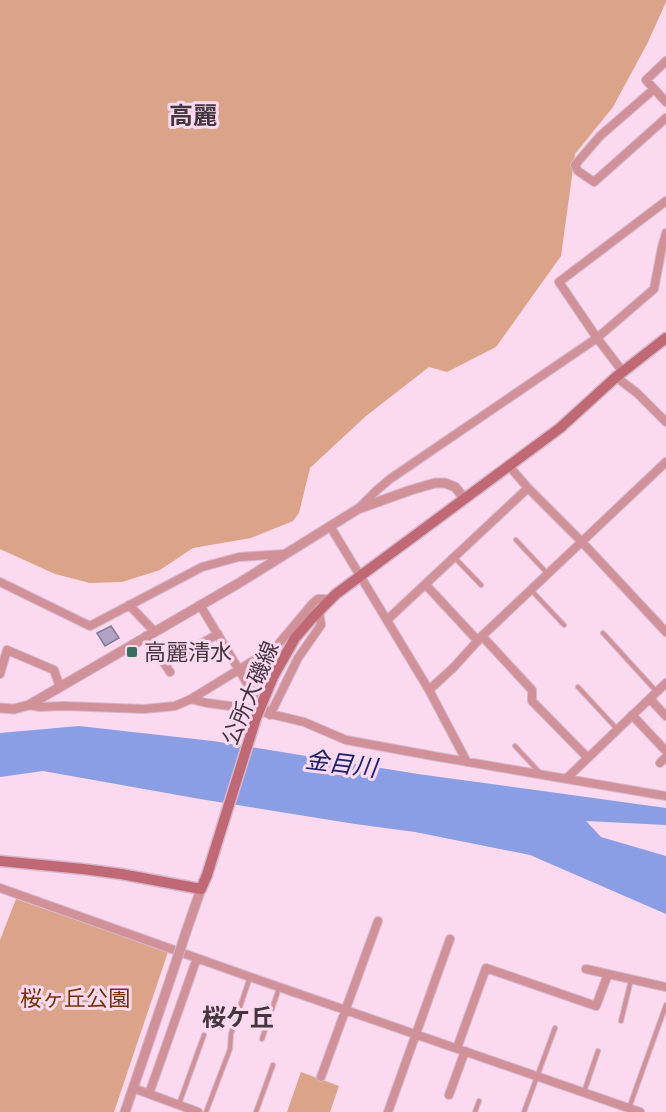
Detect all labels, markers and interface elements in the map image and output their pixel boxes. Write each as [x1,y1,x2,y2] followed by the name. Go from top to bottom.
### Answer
[169,97,217,133] district label: 高麗
[144,635,232,669] place label: 高麗清水
[213,636,287,750] street label: 公所大磯線
[125,645,139,659] marker: 高麗清水
[303,741,382,786] water label: 金目川
[20,981,130,1015] park label: 桜ヶ丘公園
[202,999,274,1035] district label: 桜ケ丘

